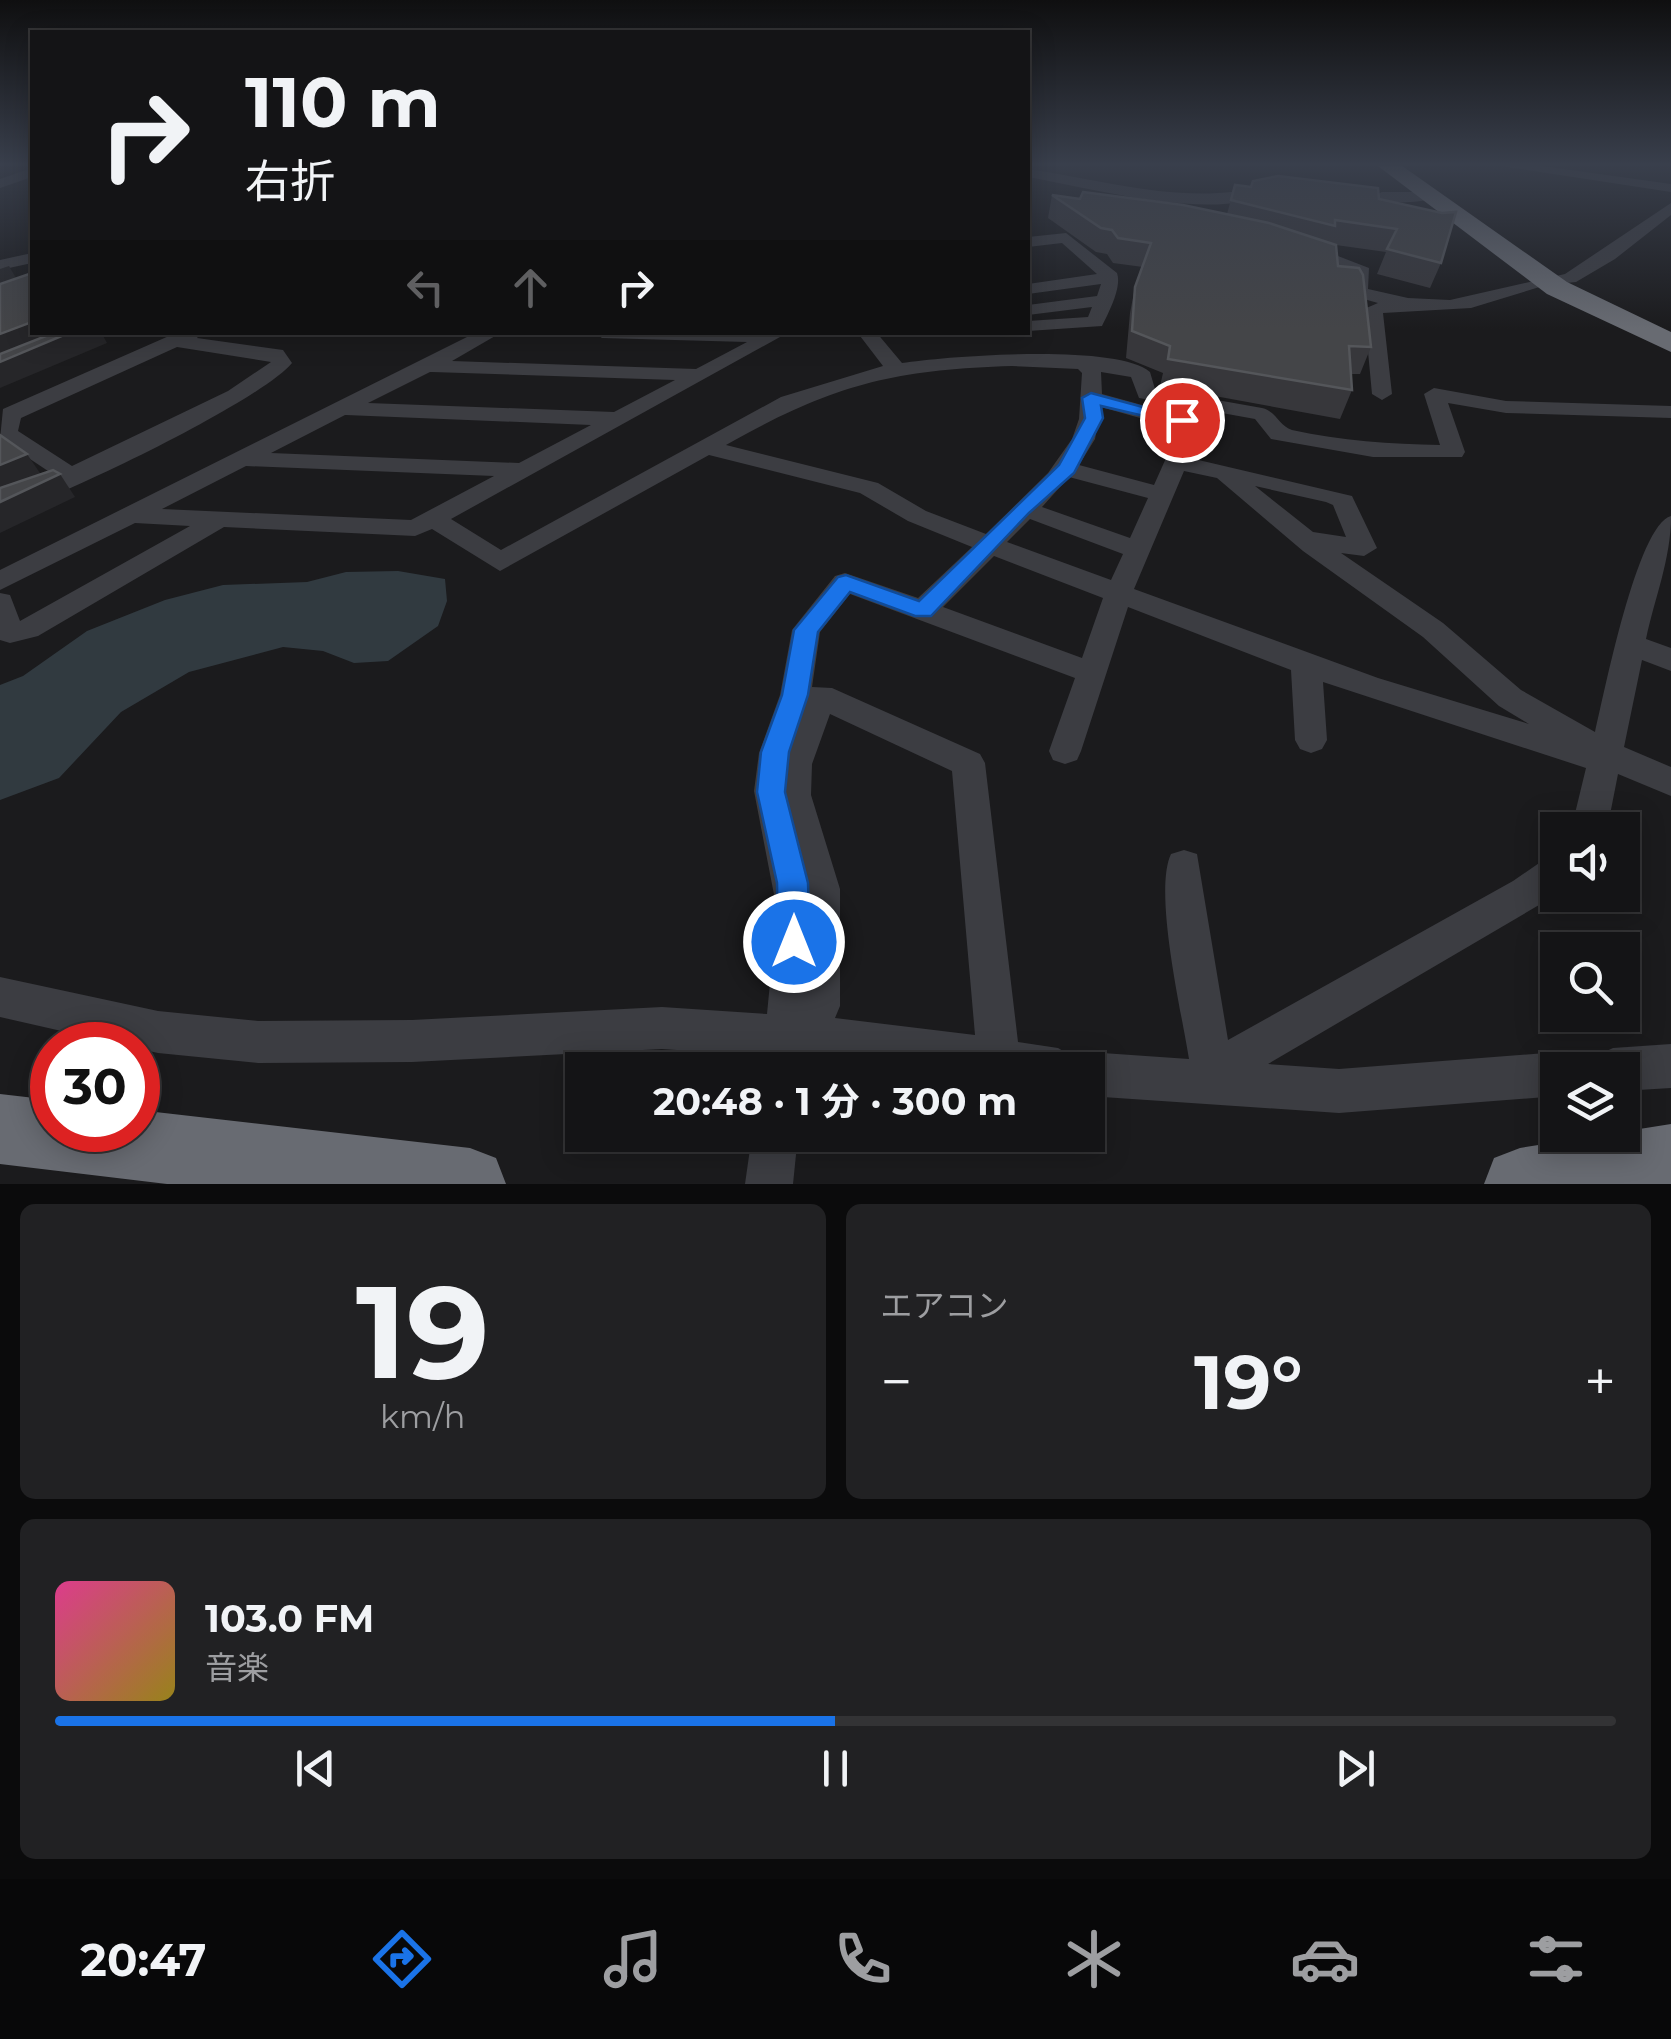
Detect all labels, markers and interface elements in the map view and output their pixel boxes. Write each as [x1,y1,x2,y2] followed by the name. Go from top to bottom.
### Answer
[245,59,441,145] text: 110 m
[80,70,210,200] icon: right
[245,153,335,208] text: 右折
[398,260,453,315] icon: left
[503,260,558,315] icon: ahead
[608,260,663,315] icon: right
[1140,378,1225,463] pin
[1155,393,1210,448] icon: arrive
[1540,812,1640,1152] map controls
[1540,812,1640,912] button: sound
[742,890,846,994] position arrow
[1540,932,1640,1032] button: search
[30,1022,160,1152] speed limit sign: 30
[1540,1052,1640,1152] button: layers
[653,1078,1017,1125] text: 20:48 · 1 分 · 300 m
[356,1252,490,1411] text: 19
[881,1286,1009,1325] text: エアコン
[1194,1336,1303,1428] text: 19°
[881,1348,912,1415] text: −
[1584,1348,1616,1415] text: +
[380,1397,465,1436] text: km/h
[205,1595,374,1642] text: 103.0 FM
[205,1648,269,1687] text: 音楽
[288,1741,343,1796] icon: previous
[808,1741,863,1796] icon: pause
[1328,1741,1383,1796] icon: next
[367,1924,437,1994] icon: directions
[598,1924,668,1994] icon: music
[828,1924,898,1994] icon: phone
[1059,1924,1129,1994] icon: climate
[1290,1924,1360,1994] icon: car
[1521,1924,1591,1994] icon: filters
[80,1932,206,1987] text: 20:47

